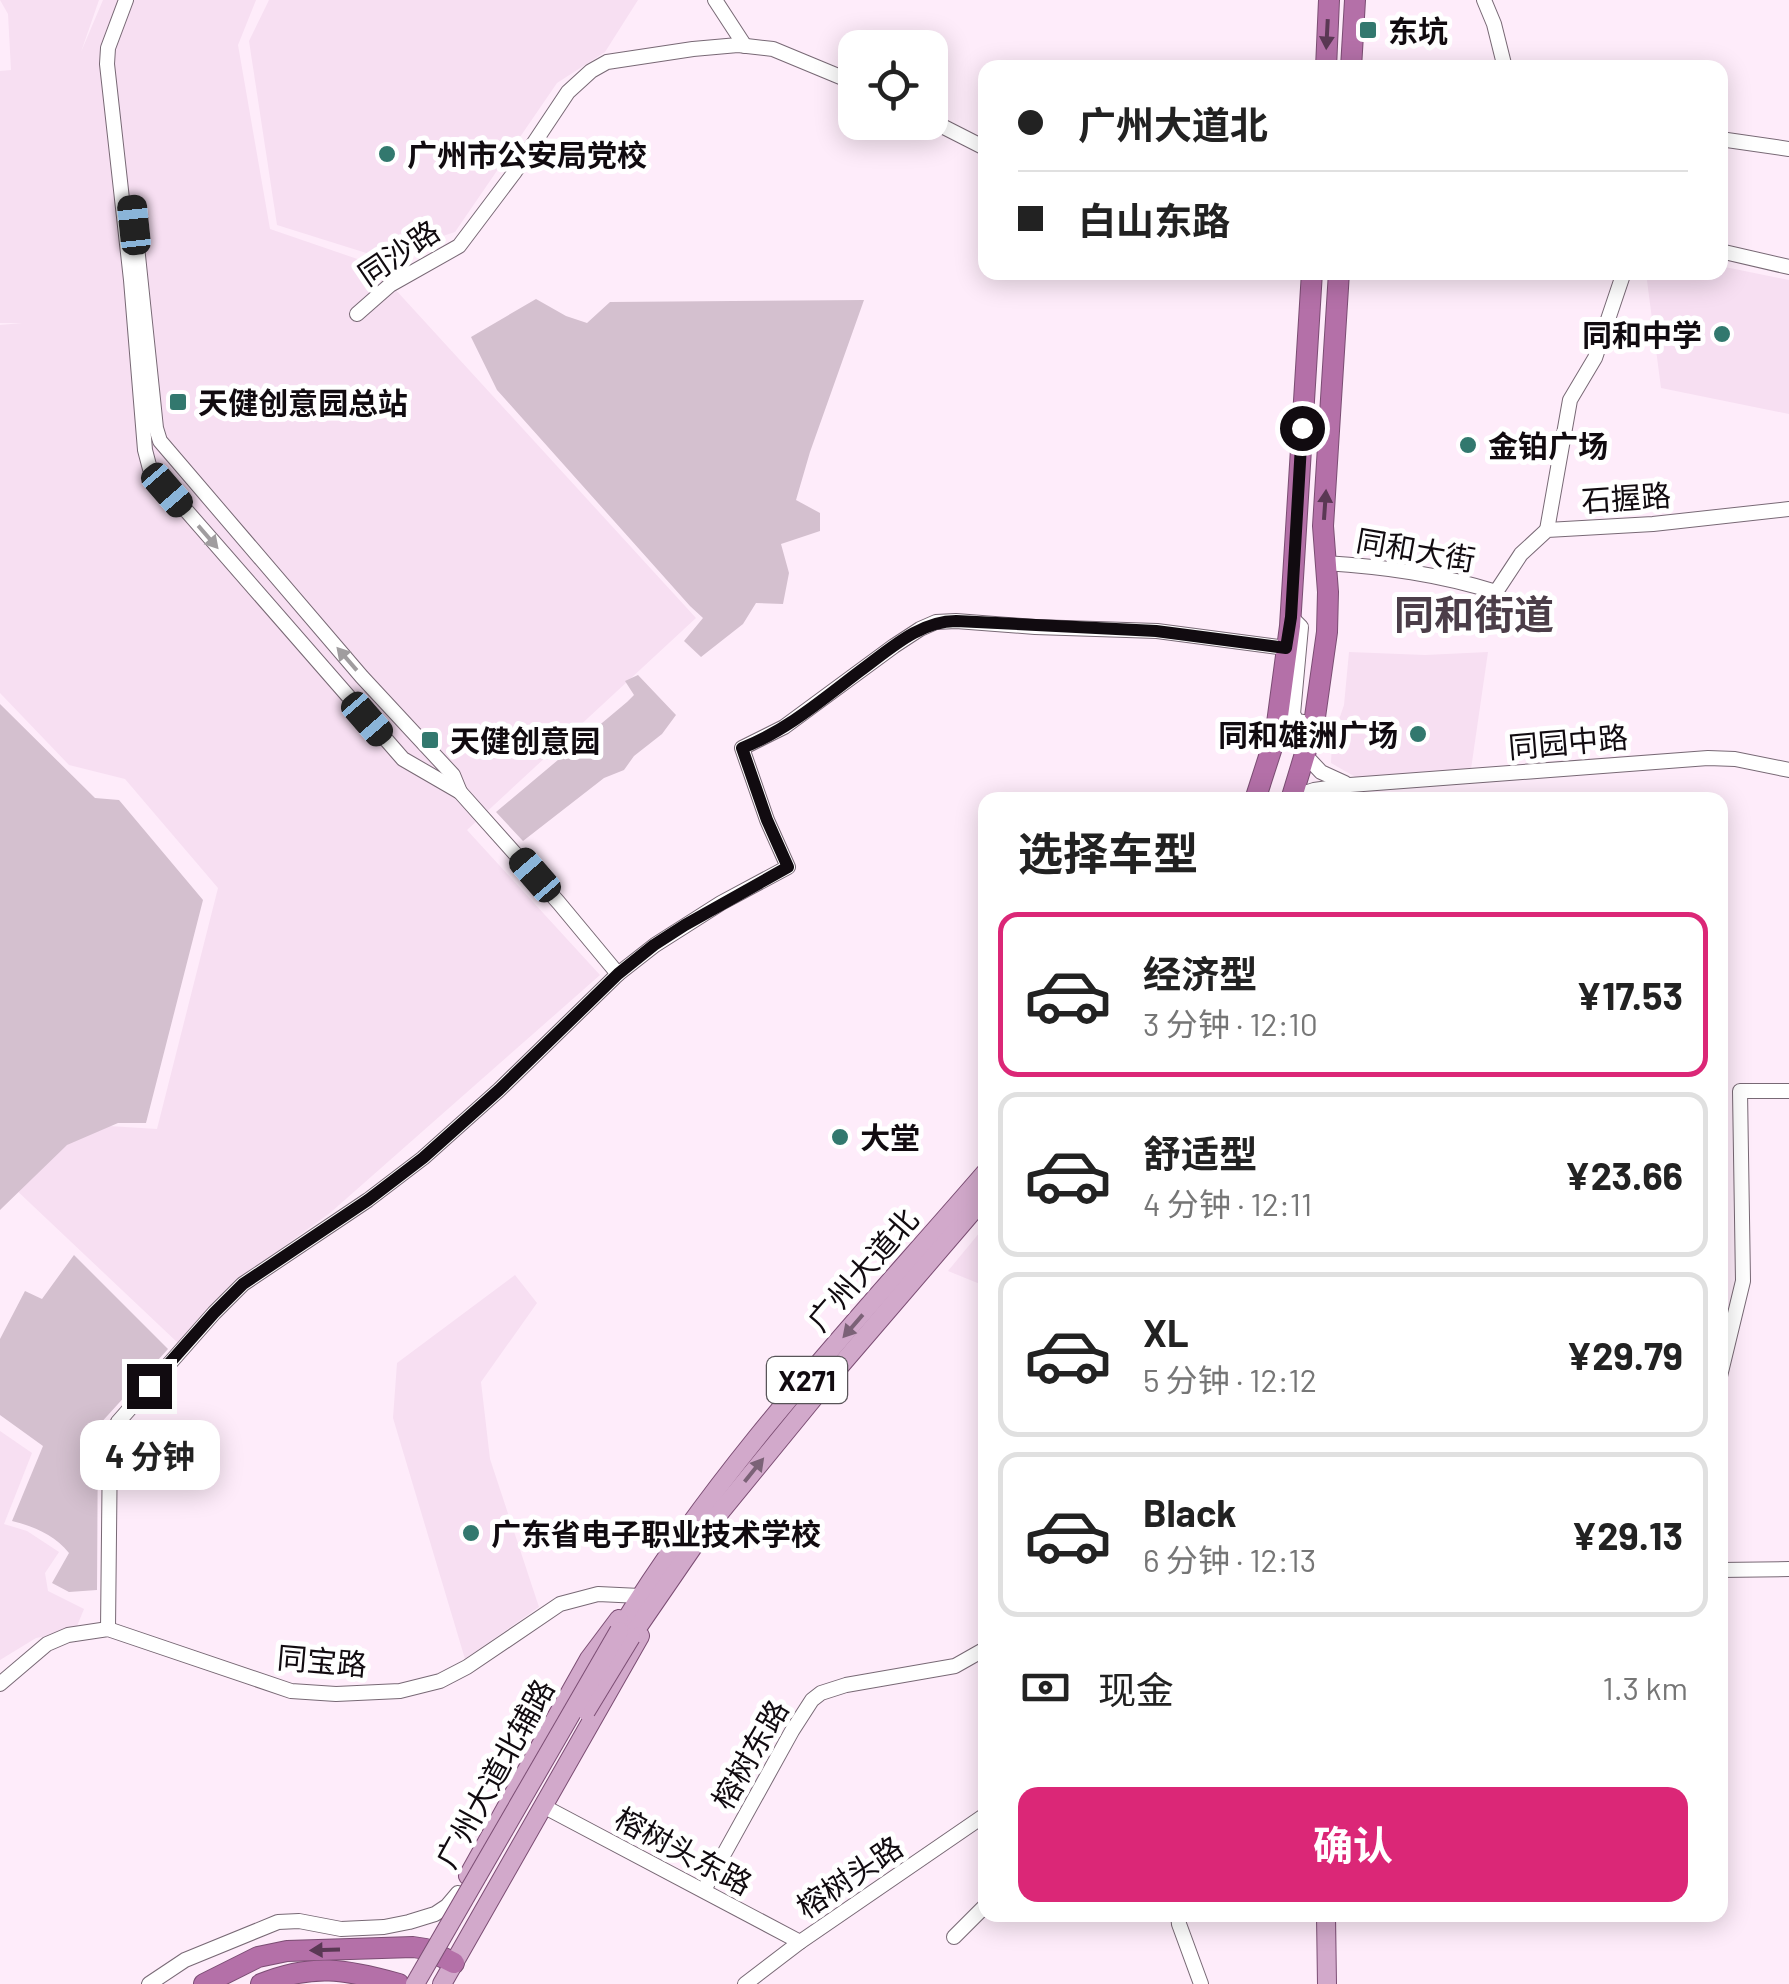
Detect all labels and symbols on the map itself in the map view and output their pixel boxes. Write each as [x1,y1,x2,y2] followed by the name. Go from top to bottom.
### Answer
[1388,12,1448,48] place label: 东坑
[1319,18,1335,50] one-way arrow
[1357,19,1379,41] marker: 东坑
[407,136,647,172] place label: 广州市公安局党校
[376,143,398,165] marker: 广州市公安局党校
[116,194,152,256] car
[351,212,445,292] street label: 同沙路
[1582,316,1702,352] place label: 同和中学
[1711,323,1733,345] marker: 同和中学
[198,384,408,420] place label: 天健创意园总站
[167,391,189,413] marker: 天健创意园总站
[1280,406,1325,451] route start
[1488,427,1608,463] place label: 金铂广场
[1457,434,1479,456] marker: 金铂广场
[136,458,198,522] car
[1580,476,1672,518] street label: 石握路
[1317,488,1333,520] one-way arrow
[1354,521,1478,577] street label: 同和大街
[196,524,218,549] one-way arrow
[1394,589,1554,637] district label: 同和街道
[336,646,358,671] one-way arrow
[336,687,398,751] car
[1218,716,1398,752] place label: 同和雄洲广场
[1507,718,1629,764] street label: 同园中路
[450,722,600,758] place label: 天健创意园
[1407,723,1429,745] marker: 同和雄洲广场
[419,729,441,751] marker: 天健创意园
[504,843,566,907] car
[860,1119,920,1155] place label: 大堂
[829,1126,851,1148] marker: 大堂
[799,1201,925,1337] street label: 广州大道北
[842,1313,864,1338] one-way arrow
[767,1357,847,1403] road number: X271
[127,1364,172,1409] route end
[79,1421,219,1491] callout: 4 分钟
[743,1457,764,1483] one-way arrow
[491,1515,821,1551] place label: 广东省电子职业技术学校
[460,1522,482,1544] marker: 广东省电子职业技术学校
[276,1638,368,1682] street label: 同宝路
[427,1672,561,1874] street label: 广州大道北辅路
[703,1693,795,1815] street label: 榕树东路
[609,1799,759,1901] street label: 榕树头东路
[789,1828,909,1924] street label: 榕树头路
[309,1942,341,1958] one-way arrow

